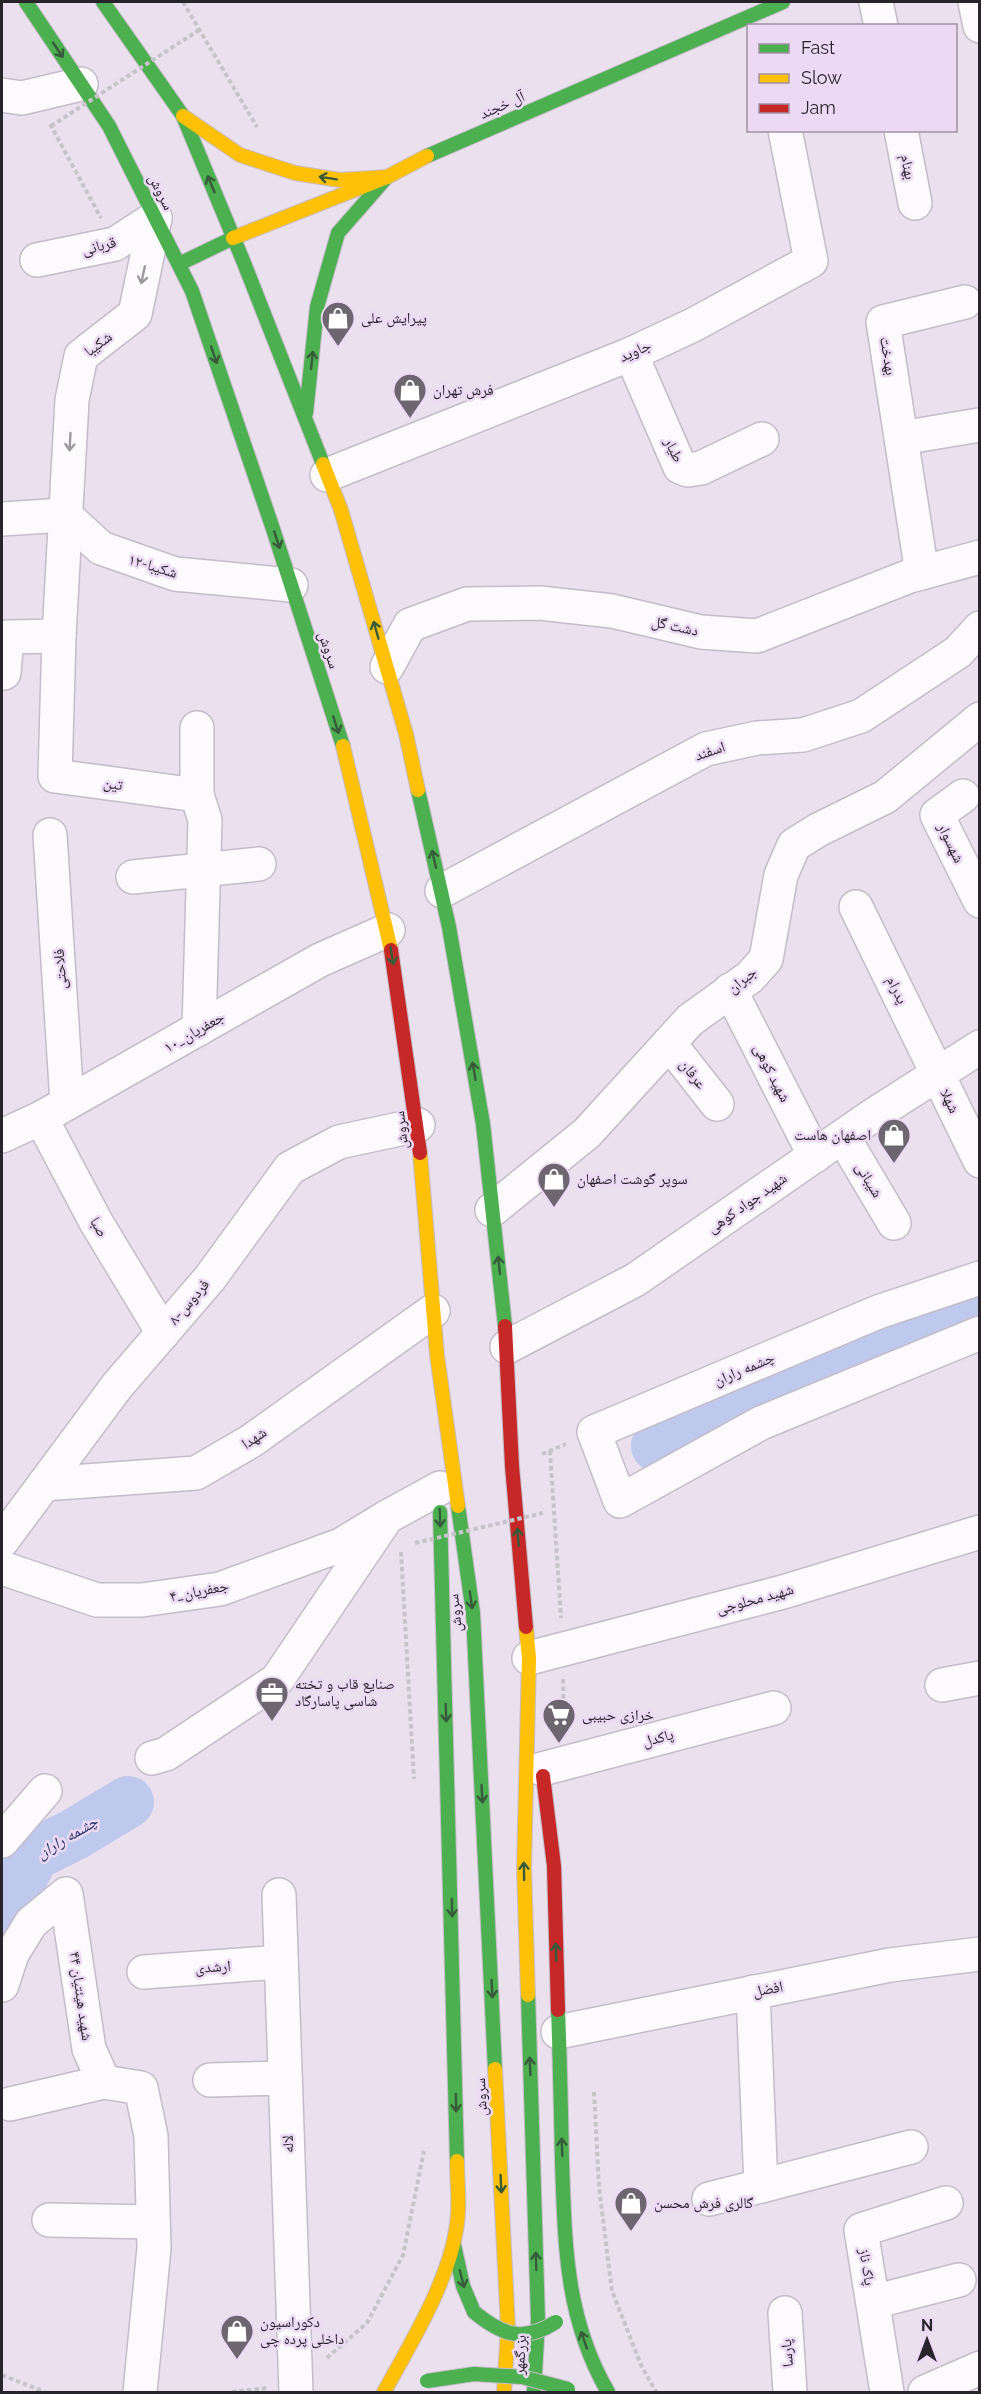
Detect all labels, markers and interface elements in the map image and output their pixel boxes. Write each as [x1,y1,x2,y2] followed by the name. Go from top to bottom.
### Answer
[747,24,957,132] legend
[801,37,835,58] text: Fast
[52,41,64,58] one-way arrow
[801,67,842,88] text: Slow
[477,87,529,124] street label: آل خجند
[801,97,836,118] text: Jam
[896,153,919,181] street label: بهنام
[143,171,178,214] street label: سروش
[319,173,339,184] one-way arrow
[205,175,216,194] one-way arrow
[80,233,118,260] street label: قربانی
[136,266,148,285] one-way arrow
[320,300,356,347] shop icon: پیرایش علی
[361,309,427,328] place label: پیرایش علی
[80,328,116,360] street label: شکیبا
[876,335,900,377] street label: بهدخت
[616,336,654,366] street label: جاوید
[209,345,220,364] one-way arrow
[306,350,317,370] one-way arrow
[392,372,428,419] shop icon: فرش تهران
[433,381,494,400] place label: فرش تهران
[64,431,75,451] one-way arrow
[660,434,688,465] street label: طیار
[272,530,283,549] one-way arrow
[126,550,180,582] street label: ۱۲-شکیبا
[650,612,700,641] street label: دشت گل
[370,621,381,640] one-way arrow
[314,629,343,671] street label: سروش
[331,715,342,734] one-way arrow
[693,737,727,765] street label: اسفند
[102,774,124,795] street label: تین
[933,819,968,866] street label: شهسوار
[428,850,440,869] one-way arrow
[387,945,398,965] one-way arrow
[50,948,71,990] street label: فلاحتی
[724,963,761,998] street label: جبران
[882,973,911,1007] street label: پدرام
[161,1007,228,1057] street label: ۱۰_جعفریان
[749,1041,794,1106] street label: شهید کوهی
[675,1056,710,1093] street label: عرفان
[469,1062,480,1082] one-way arrow
[936,1086,964,1116] street label: شهلا
[390,1110,413,1150] street label: سروش
[876,1117,912,1164] shop icon: اصفهان هاست
[794,1126,871,1145] place label: اصفهان هاست
[851,1159,887,1201] street label: شیبانی
[536,1161,572,1208] shop icon: سوپر گوشت اصفهان
[704,1169,791,1238] street label: شهید جواد کوهی
[577,1170,688,1189] place label: سوپر گوشت اصفهان
[86,1214,112,1240] street label: صبا
[493,1255,504,1275] one-way arrow
[165,1276,214,1329] street label: ۸-فردوس
[711,1348,778,1391] street label: چشمه راران
[238,1423,270,1453] street label: شهدا
[435,1508,446,1528] one-way arrow
[512,1528,523,1548] one-way arrow
[168,1576,231,1607] street label: ۴_جعفریان
[714,1580,796,1619] street label: شهید محلوجی
[466,1589,477,1609] one-way arrow
[444,1593,467,1633] street label: سروش
[254,1675,290,1722] office icon: صنایع قاب و تخته شاسی پاسارگاد
[295,1675,395,1711] place label: صنایع قاب و تخته شاسی پاسارگاد
[541,1697,577,1744] supermarket icon: خرازی حبیبی
[441,1703,452,1723] one-way arrow
[582,1706,655,1725] place label: خرازی حبیبی
[641,1725,676,1752] street label: پاکدل
[477,1784,488,1804] one-way arrow
[33,1811,102,1863] water label: چشمه راران
[519,1862,530,1882] one-way arrow
[446,1897,458,1917] one-way arrow
[550,1943,562,1963] one-way arrow
[65,1950,96,2042] street label: شهید هیئتیان ۴۴
[195,1957,231,1978] street label: ارشدی
[751,1977,785,2002] street label: افضل
[486,1979,497,1999] one-way arrow
[524,2057,536,2077] one-way arrow
[471,2077,492,2117] street label: سروش
[451,2092,462,2112] one-way arrow
[279,2135,297,2153] street label: لاله
[556,2137,567,2157] one-way arrow
[496,2174,507,2194] one-way arrow
[613,2185,649,2232] shop icon: گالری فرش محسن
[654,2194,754,2213] place label: گالری فرش محسن
[855,2246,879,2287] street label: پاک ناز
[530,2252,542,2272] one-way arrow
[456,2269,468,2288] one-way arrow
[897,2310,957,2370] north arrow
[219,2313,255,2360] shop icon: دکوراسیون داخلی پرده چی
[260,2313,344,2349] place label: دکوراسیون داخلی پرده چی
[921,2316,933,2335] text: N
[577,2331,588,2350] one-way arrow
[510,2334,530,2377] street label: بزرگمهر
[777,2338,797,2368] street label: پارسا

